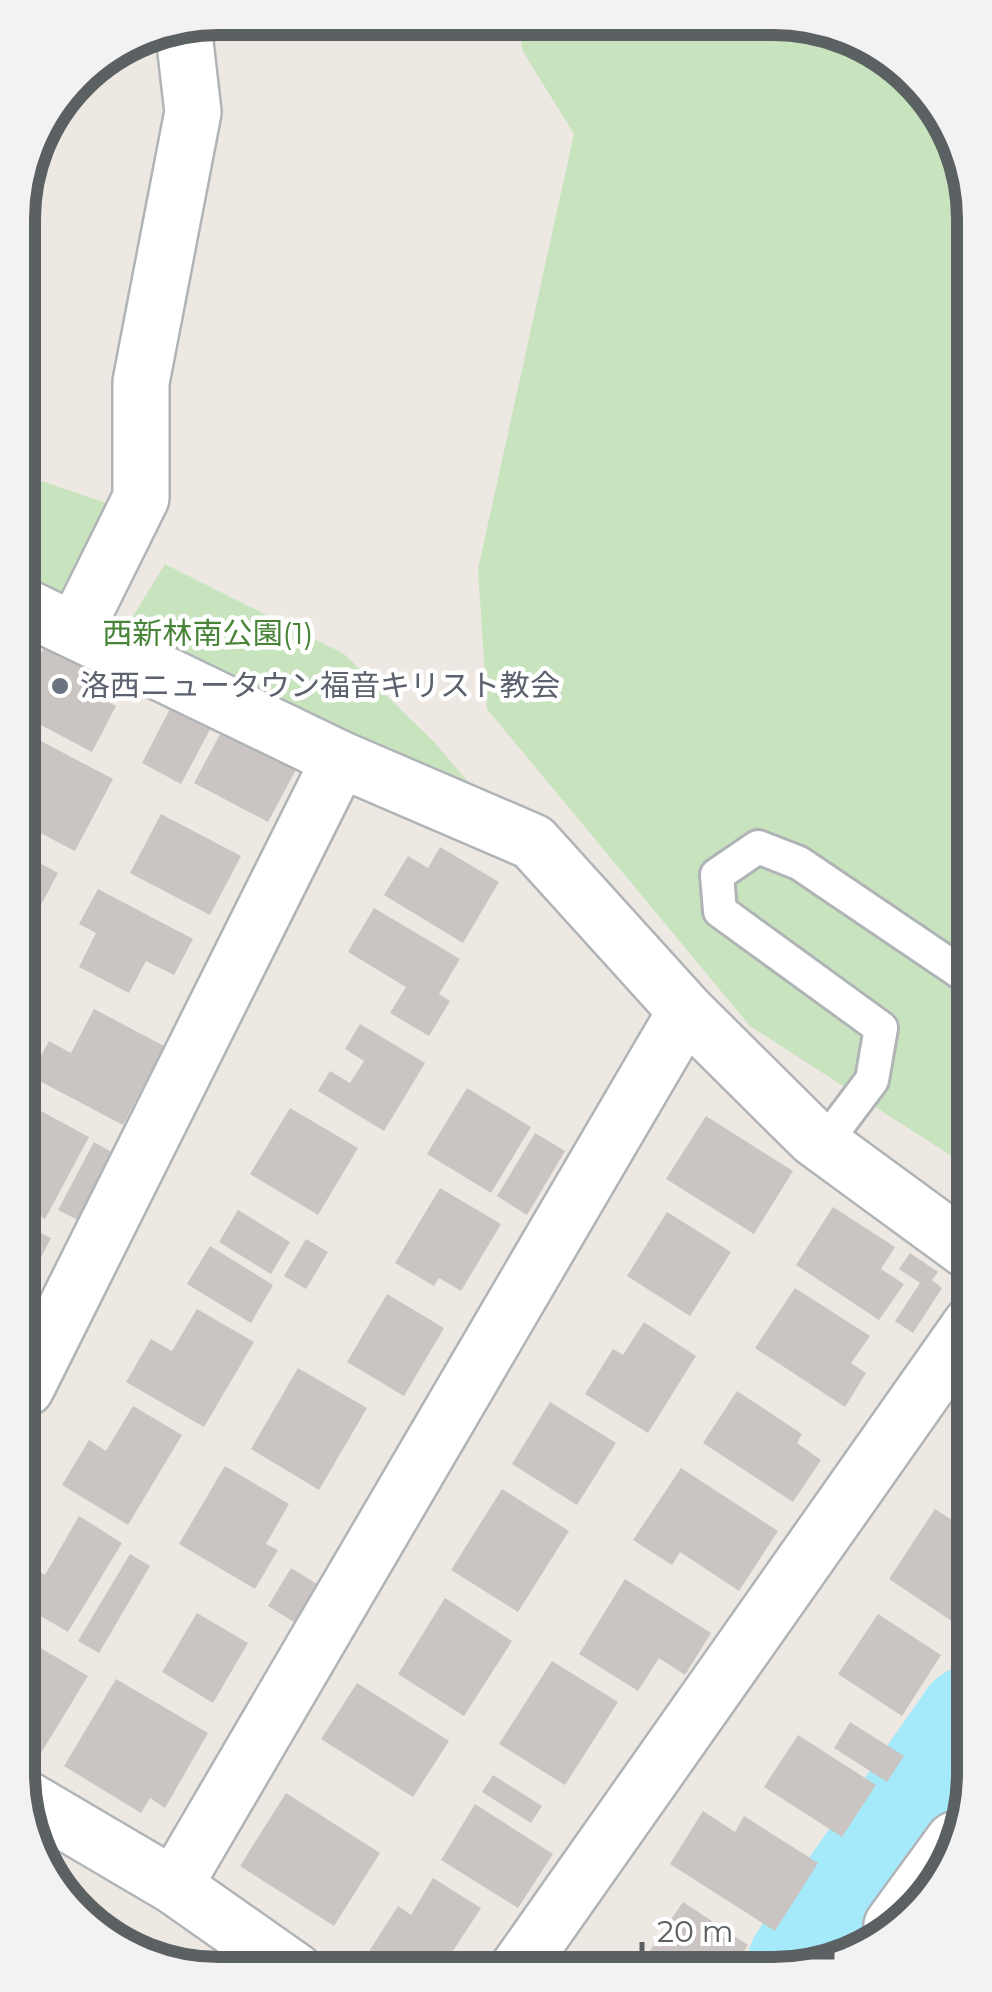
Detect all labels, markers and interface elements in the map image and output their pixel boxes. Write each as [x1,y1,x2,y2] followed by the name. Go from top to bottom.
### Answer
[103,615,313,652] park label: 西新林南公園(1)
[80,667,560,704] place label: 洛西ニュータウン福音キリスト教会
[49,675,71,697] marker: 洛西ニュータウン福音キリスト教会
[642,1897,832,1959] scale bar
[657,1913,734,1950] text: 20 m

